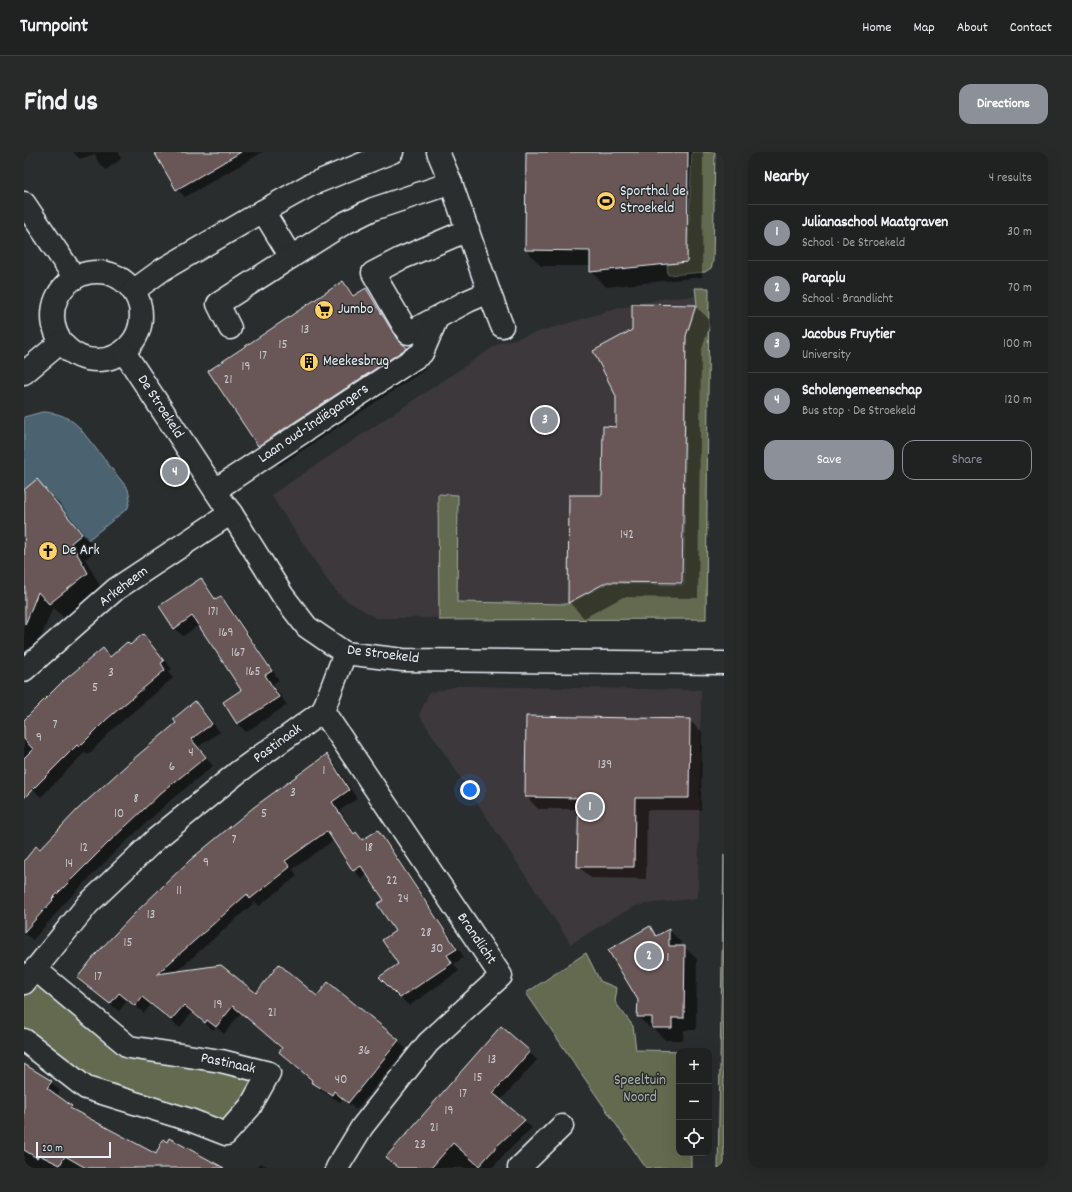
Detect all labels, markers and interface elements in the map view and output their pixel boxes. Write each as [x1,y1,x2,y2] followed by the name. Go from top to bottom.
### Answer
[20,14,88,41] text: Turnpoint
[862,18,891,38] text: Home
[913,18,935,38] text: Map
[957,18,988,38] text: About
[1010,18,1052,38] text: Contact
[24,84,98,124] text: Find us
[959,84,1048,124] button: Directions
[764,166,808,190] text: Nearby
[989,169,1032,188] text: 4 results
[620,181,686,220] place label: Sporthal de Stroekeld
[595,190,617,212] sports icon: Sporthal de Stroekeld
[802,212,948,234] text: Julianaschool Maatgraven
[776,223,778,242] text: 1
[1007,223,1032,242] text: 30 m
[802,234,905,253] text: School · De Stroekeld
[802,268,845,290] text: Paraplu
[774,279,780,298] text: 2
[1008,279,1032,298] text: 70 m
[802,290,893,309] text: School · Brandlicht
[313,299,335,321] supermarket icon: Jumbo
[338,299,374,321] place label: Jumbo
[301,321,309,340] house number: 13
[802,324,895,346] text: Jacobus Fruytier
[774,335,780,354] text: 3
[1003,335,1032,354] text: 100 m
[279,336,287,355] house number: 15
[802,346,851,365] text: University
[259,347,267,366] house number: 17
[298,351,320,373] building icon: Meekesbrug
[323,351,389,373] place label: Meekesbrug
[242,358,250,377] house number: 19
[131,371,189,443] street label: De Stroekeld
[224,371,232,390] house number: 21
[254,379,374,469] street label: Laan oud-Indiëgangers
[802,380,922,402] text: Scholengemeenschap
[774,391,780,410] text: 4
[1004,391,1032,410] text: 120 m
[802,402,916,421] text: Bus stop · De Stroekeld
[532,405,558,435] pin: 3
[764,440,894,480] button: Save
[902,440,1032,480] button: Share
[162,457,188,487] pin: 4
[620,526,634,545] house number: 142
[37,540,59,562] church icon: De Ark
[62,540,100,562] place label: De Ark
[95,561,153,613] street label: Arkeheem
[208,603,218,622] house number: 171
[218,624,234,643] house number: 169
[346,640,420,670] street label: De Stroekeld
[231,644,245,663] house number: 167
[245,663,261,682] house number: 165
[108,664,114,683] house number: 3
[92,679,98,698] house number: 5
[53,716,58,735] house number: 7
[249,719,307,769] street label: Pastinaak
[36,729,42,748] house number: 9
[188,744,194,763] house number: 4
[598,756,612,775] house number: 139
[169,758,175,777] house number: 6
[323,762,325,781] house number: 1
[460,780,480,800] your location
[290,784,296,803] house number: 3
[133,790,139,809] house number: 8
[577,792,603,822] pin: 1
[114,805,124,824] house number: 10
[261,805,267,824] house number: 5
[232,831,237,850] house number: 7
[80,839,88,858] house number: 12
[365,839,373,858] house number: 18
[203,854,209,873] house number: 9
[65,855,73,874] house number: 14
[386,872,398,891] house number: 22
[176,882,182,901] house number: 11
[397,890,409,909] house number: 24
[147,906,155,925] house number: 13
[451,909,502,970] street label: Brandlicht
[421,924,431,943] house number: 28
[124,934,132,953] house number: 15
[431,940,443,959] house number: 30
[636,941,662,971] pin: 2
[667,949,669,968] house number: 1
[94,968,102,987] house number: 17
[214,996,222,1015] house number: 19
[268,1004,276,1023] house number: 21
[358,1042,370,1061] house number: 36
[199,1047,257,1081] street label: Pastinaak
[676,1048,712,1156] map controls
[676,1048,712,1084] button: +
[488,1051,496,1070] house number: 13
[474,1069,482,1088] house number: 15
[614,1070,666,1109] park label: Speeltuin Noord
[335,1071,347,1090] house number: 40
[676,1084,712,1120] button: −
[459,1085,467,1104] house number: 17
[445,1102,453,1121] house number: 19
[430,1119,438,1138] house number: 21
[676,1120,712,1156] button: locate
[414,1136,426,1155] house number: 23
[36,1140,111,1159] scale bar
[42,1141,63,1157] text: 20 m

